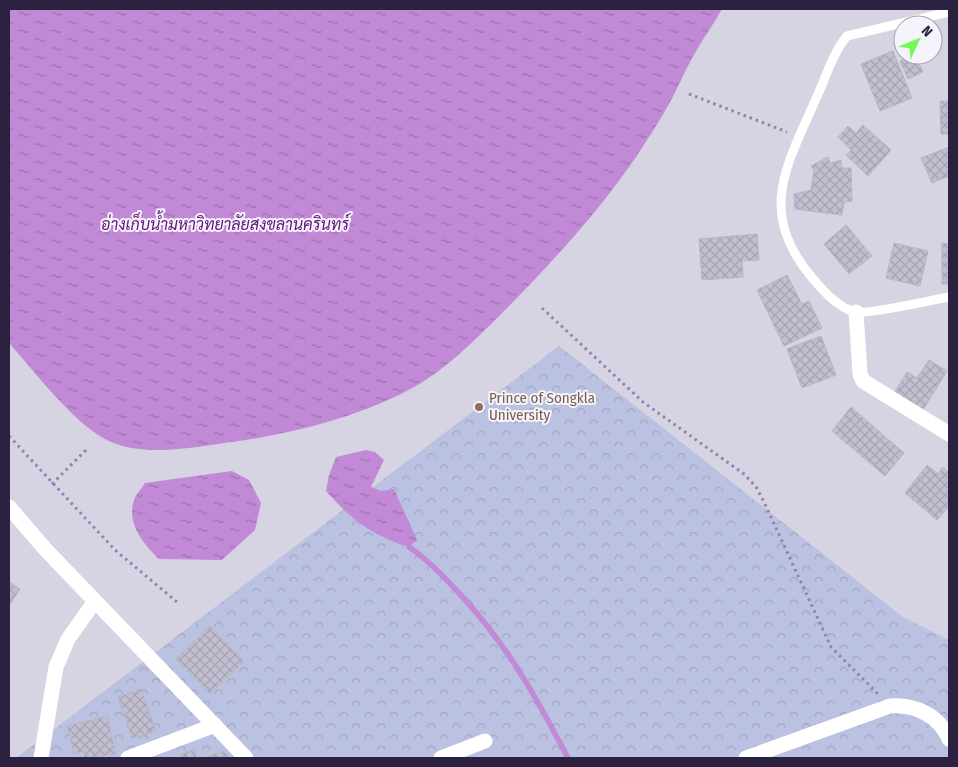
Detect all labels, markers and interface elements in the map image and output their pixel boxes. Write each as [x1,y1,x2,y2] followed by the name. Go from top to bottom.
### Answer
[893,15,943,65] north arrow
[918,22,936,40] text: N
[101,210,351,234] water label: อ่างเก็บน้ำมหาวิทยาลัยสงขลานครินทร์
[489,389,595,424] place label: Prince of Songkla University
[473,401,485,413] marker: Prince of Songkla University

